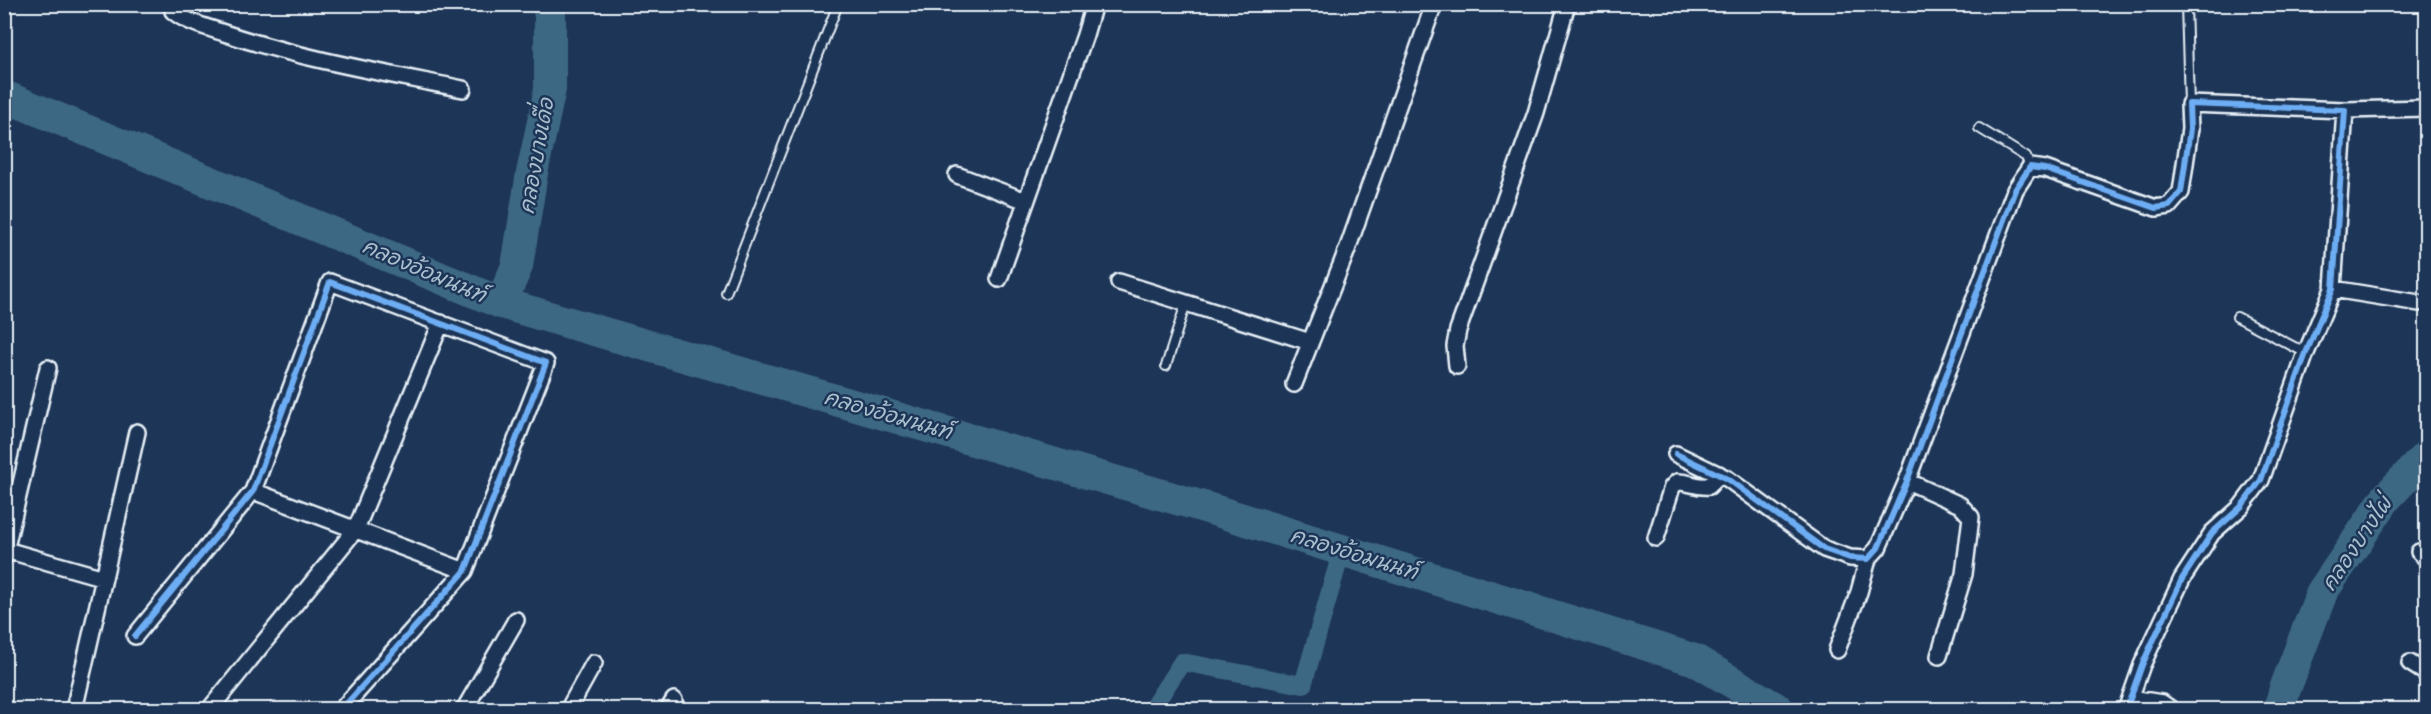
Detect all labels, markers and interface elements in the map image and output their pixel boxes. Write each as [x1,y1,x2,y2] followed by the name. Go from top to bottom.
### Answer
[508,93,560,216] water label: คลองบางเดื่อ
[359,232,494,310] water label: คลองอ้อมนนท์
[821,383,959,446] water label: คลองอ้อมนนท์
[2315,488,2400,596] water label: คลองบางไผ่
[1288,521,1425,586] water label: คลองอ้อมนนท์

